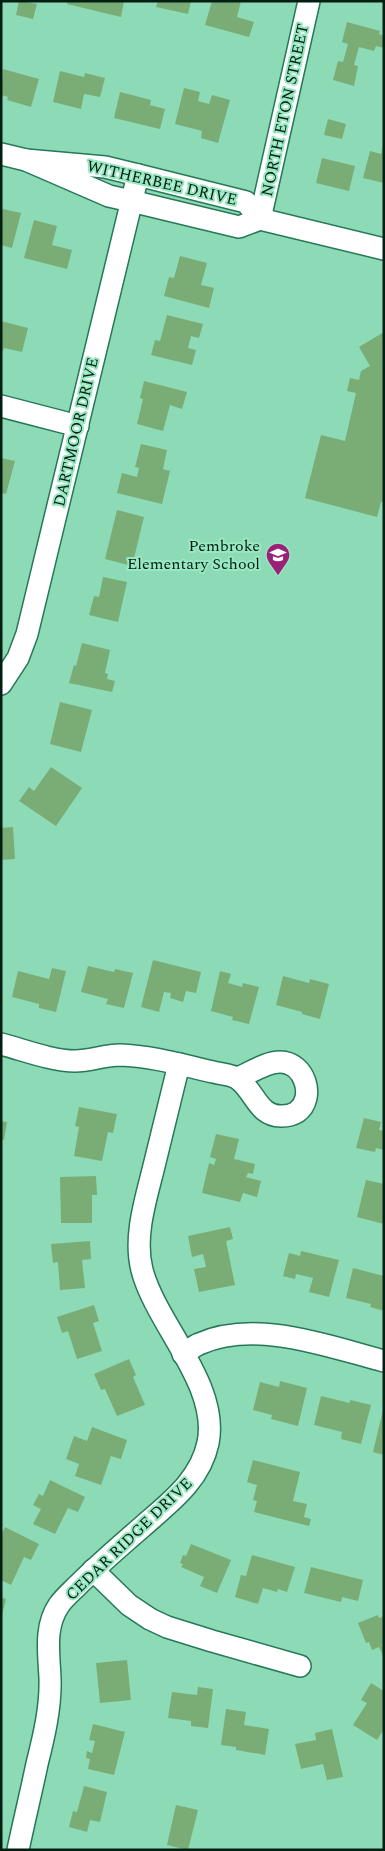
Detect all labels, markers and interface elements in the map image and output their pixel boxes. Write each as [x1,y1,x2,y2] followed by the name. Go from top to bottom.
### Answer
[255,21,315,199] street label: NORTH ETON STREET
[84,154,240,212] street label: WITHERBEE DRIVE
[47,355,105,509] street label: DARTMOOR DRIVE
[127,534,260,576] place label: Pembroke Elementary School
[265,542,291,576] school or university icon: Pembroke Elementary School
[60,1472,198,1606] street label: CEDAR RIDGE DRIVE

